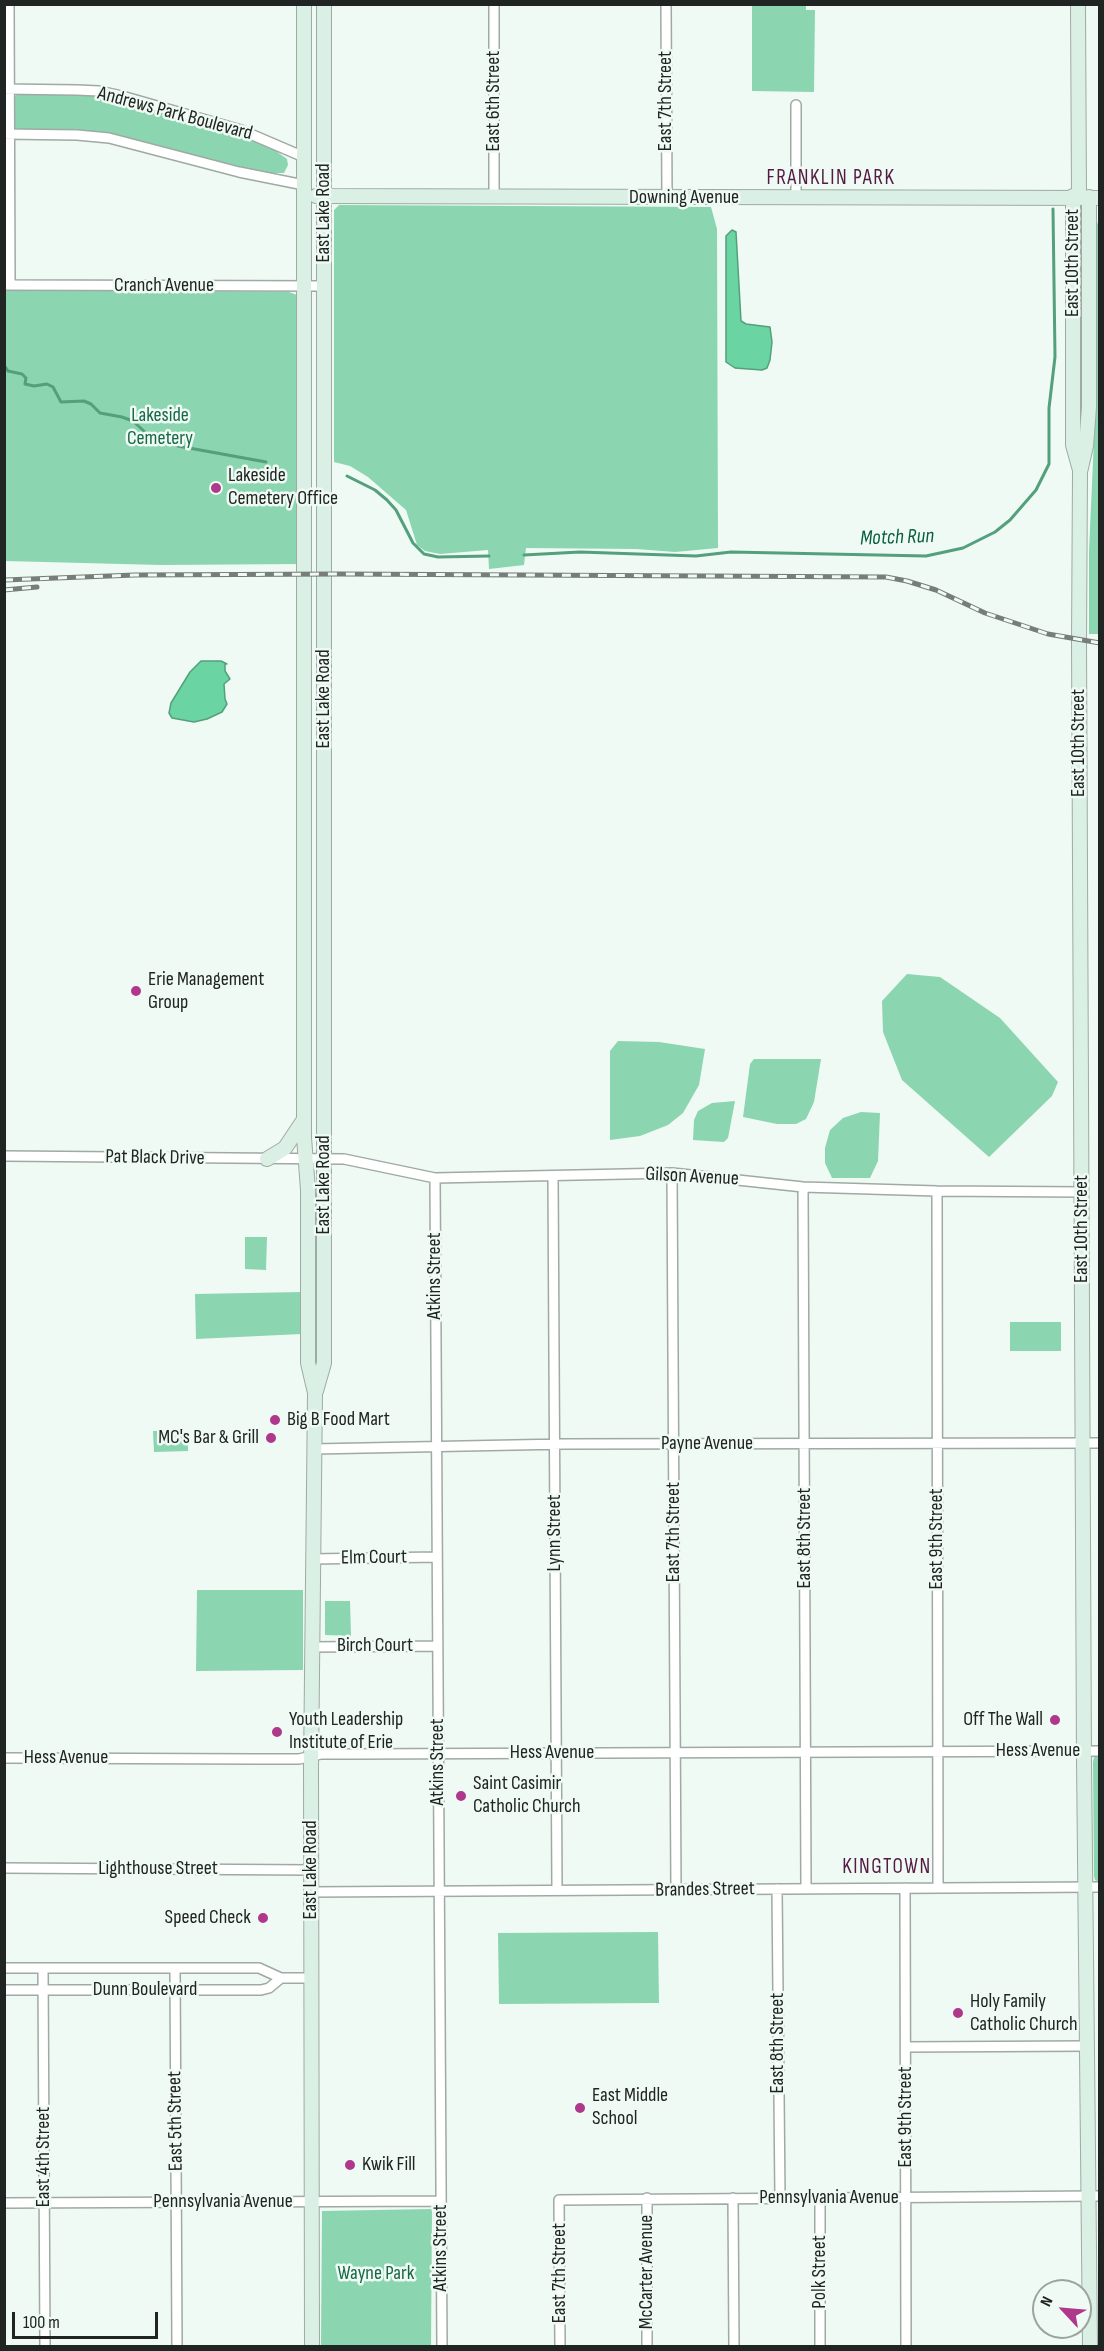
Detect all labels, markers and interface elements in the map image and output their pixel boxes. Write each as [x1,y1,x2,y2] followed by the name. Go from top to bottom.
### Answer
[482,51,506,151] street label: East 6th Street
[654,51,678,151] street label: East 7th Street
[95,82,255,146] street label: Andrews Park Boulevard
[312,163,336,263] street label: East Lake Road
[766,166,896,192] district label: FRANKLIN PARK
[629,186,739,210] street label: Downing Avenue
[1061,209,1085,317] street label: East 10th Street
[114,274,214,298] street label: Cranch Avenue
[127,404,193,451] park label: Lakeside Cemetery
[228,464,338,511] place label: Lakeside Cemetery Office
[209,481,223,495] marker: Lakeside Cemetery Office
[860,524,934,552] water label: Motch Run
[312,649,336,749] street label: East Lake Road
[1067,689,1091,797] street label: East 10th Street
[148,968,264,1015] place label: Erie Management Group
[129,984,143,998] marker: Erie Management Group
[312,1135,336,1235] street label: East Lake Road
[105,1145,205,1171] street label: Pat Black Drive
[645,1163,739,1191] street label: Gilson Avenue
[1070,1175,1094,1283] street label: East 10th Street
[423,1232,447,1320] street label: Atkins Street
[287,1408,390,1432] place label: Big B Food Mart
[268,1413,282,1427] marker: Big B Food Mart
[158,1426,259,1450] place label: MC's Bar & Grill
[264,1431,278,1445] marker: MC's Bar & Grill
[661,1432,753,1456] street label: Payne Avenue
[662,1482,686,1582] street label: East 7th Street
[793,1488,817,1588] street label: East 8th Street
[925,1488,949,1590] street label: East 9th Street
[543,1494,567,1572] street label: Lynn Street
[341,1545,407,1571] street label: Elm Court
[337,1634,413,1658] street label: Birch Court
[289,1708,403,1755] place label: Youth Leadership Institute of Erie
[963,1708,1043,1732] place label: Off The Wall
[1048,1713,1062,1727] marker: Off The Wall
[426,1718,450,1806] street label: Atkins Street
[270,1725,284,1739] marker: Youth Leadership Institute of Erie
[996,1739,1080,1763] street label: Hess Avenue
[510,1741,594,1765] street label: Hess Avenue
[24,1746,108,1770] street label: Hess Avenue
[473,1772,581,1819] place label: Saint Casimir Catholic Church
[454,1789,468,1803] marker: Saint Casimir Catholic Church
[299,1820,323,1920] street label: East Lake Road
[842,1855,932,1881] district label: KINGTOWN
[98,1857,218,1881] street label: Lighthouse Street
[655,1877,755,1903] street label: Brandes Street
[165,1906,251,1930] place label: Speed Check
[256,1911,270,1925] marker: Speed Check
[93,1978,197,2002] street label: Dunn Boulevard
[970,1990,1078,2037] place label: Holy Family Catholic Church
[766,1993,790,2093] street label: East 8th Street
[951,2006,965,2020] marker: Holy Family Catholic Church
[894,2066,918,2168] street label: East 9th Street
[163,2071,189,2171] street label: East 5th Street
[592,2084,668,2131] place label: East Middle School
[573,2101,587,2115] marker: East Middle School
[32,2107,56,2207] street label: East 4th Street
[362,2153,416,2177] place label: Kwik Fill
[343,2158,357,2172] marker: Kwik Fill
[759,2186,899,2210] street label: Pennsylvania Avenue
[153,2190,293,2214] street label: Pennsylvania Avenue
[429,2204,453,2292] street label: Atkins Street
[635,2215,659,2329] street label: McCarter Avenue
[548,2223,572,2323] street label: East 7th Street
[808,2235,832,2309] street label: Polk Street
[338,2262,414,2286] park label: Wayne Park
[1032,2279,1092,2339] north arrow
[1037,2294,1058,2310] text: N
[15,2300,160,2338] scale bar
[23,2312,60,2333] text: 100 m

